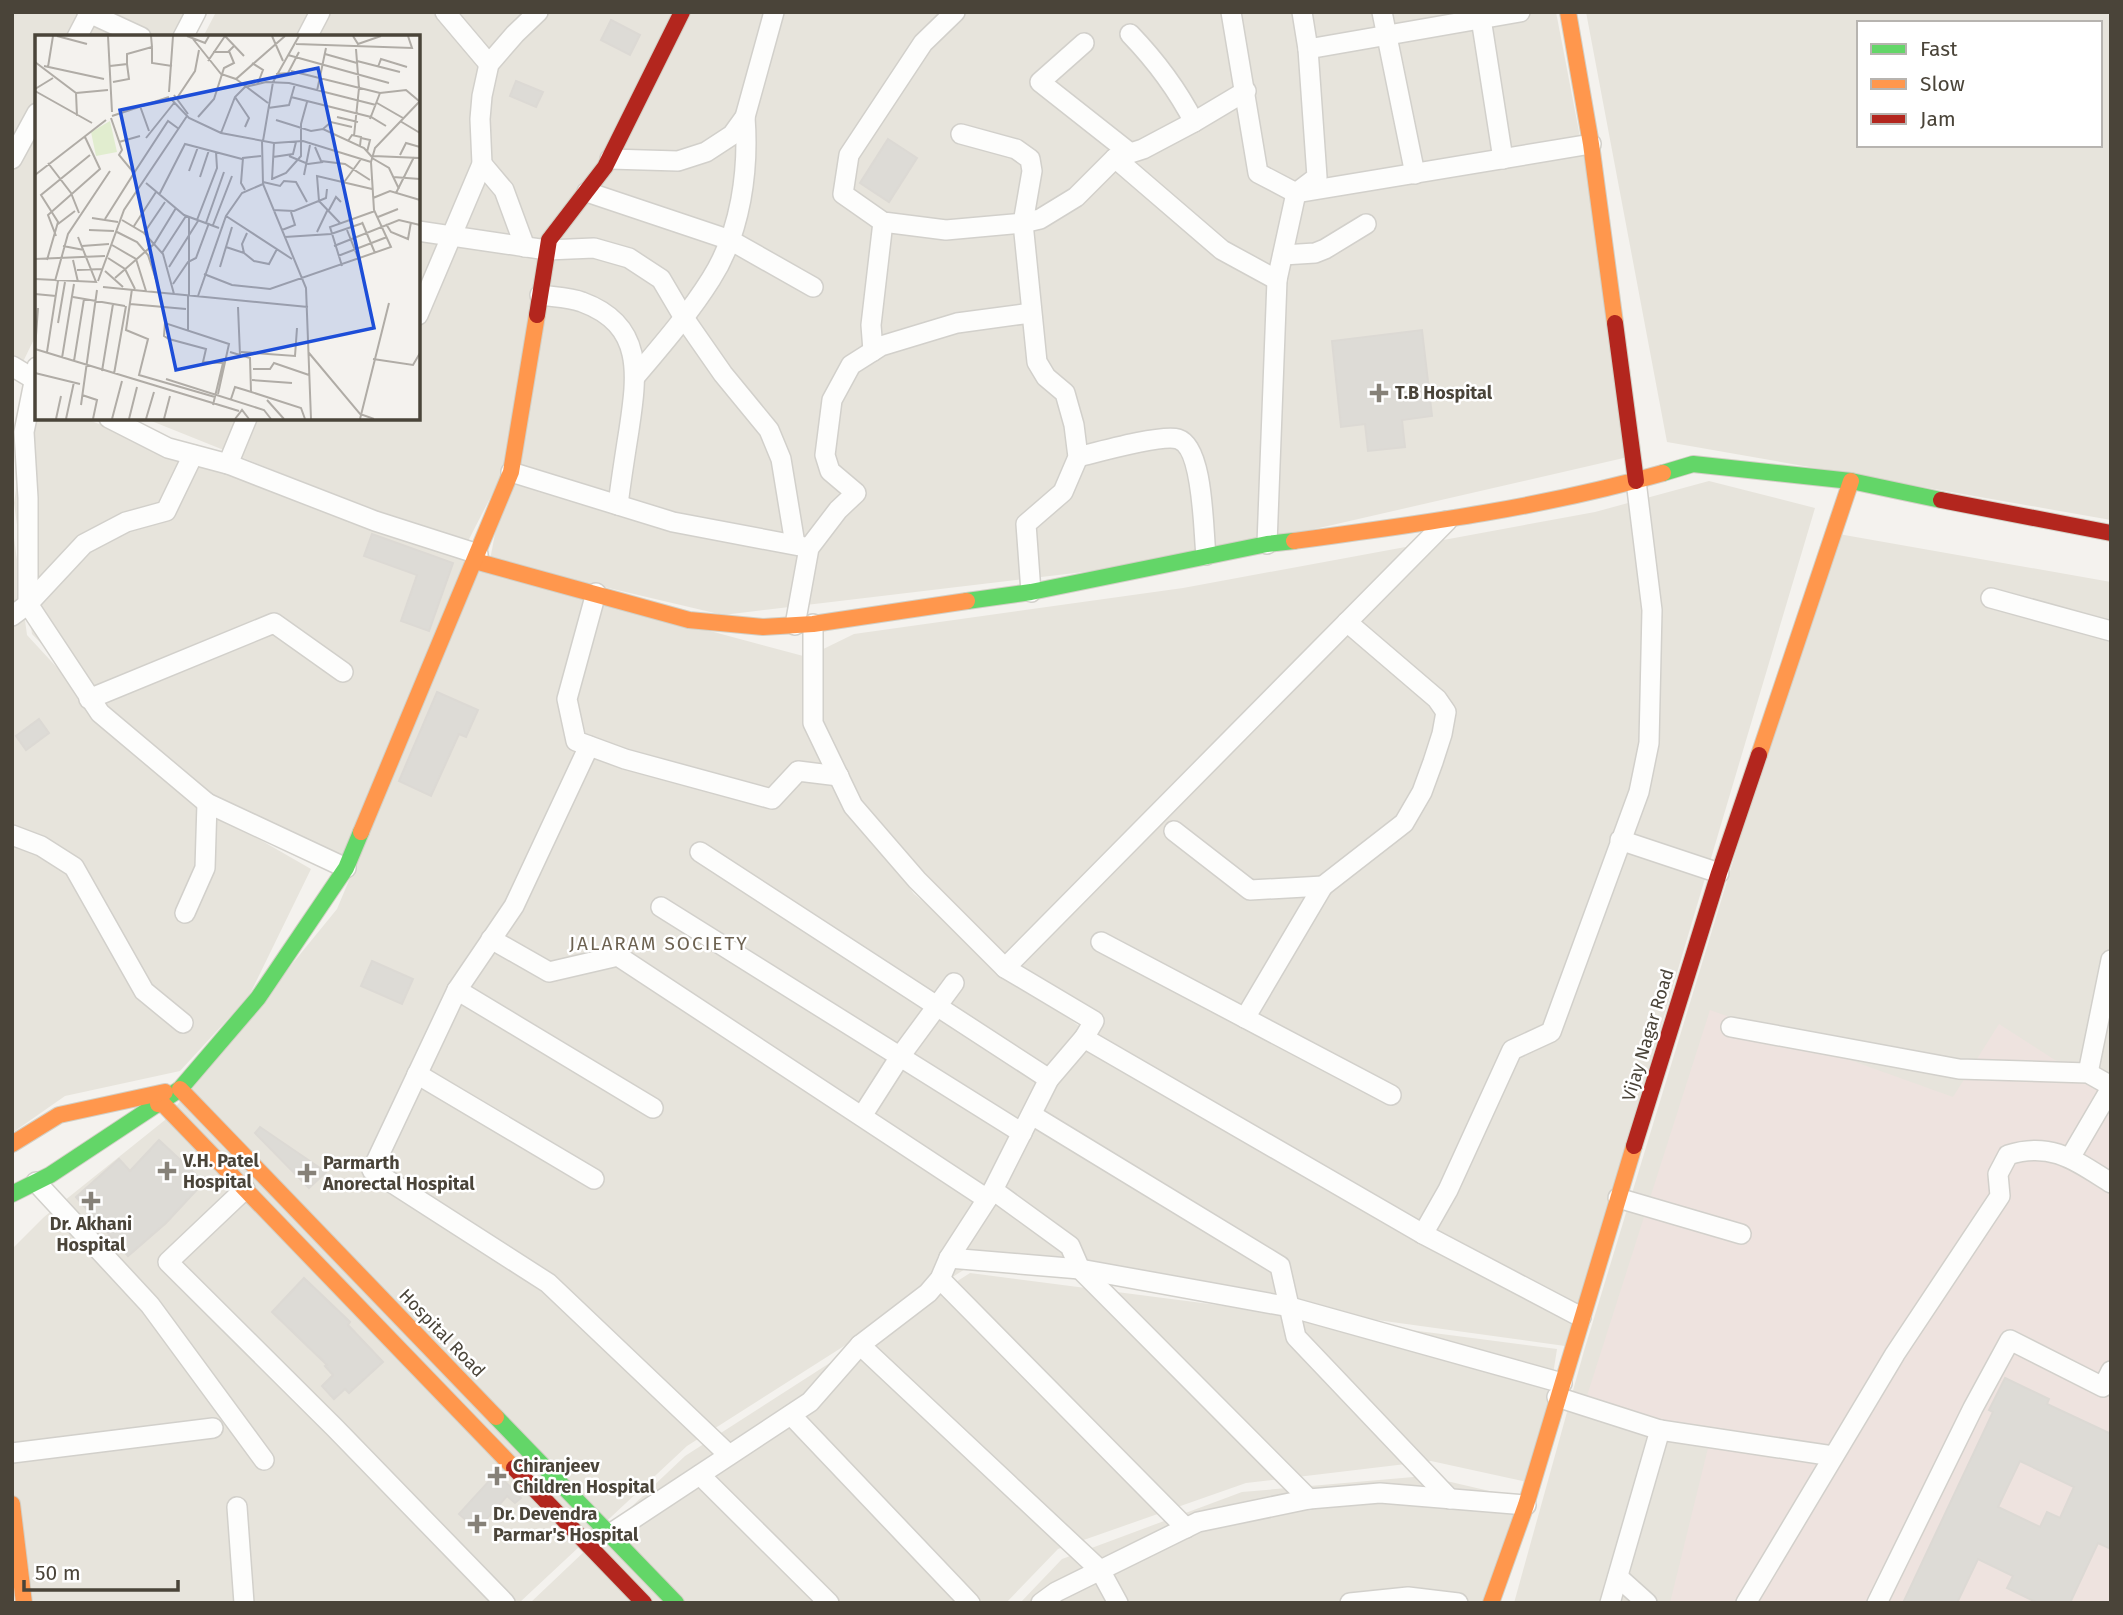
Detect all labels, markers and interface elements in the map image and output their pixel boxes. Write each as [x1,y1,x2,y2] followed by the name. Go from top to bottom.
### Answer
[1857,21,2102,147] legend
[35,35,420,420] inset map
[1920,36,1958,62] text: Fast
[1920,71,1965,97] text: Slow
[1920,106,1956,132] text: Jam
[1395,382,1493,404] place label: T.B Hospital
[1369,383,1389,403] marker: T.B Hospital
[569,932,749,955] district label: JALARAM SOCIETY
[1617,966,1679,1104] street label: Vijay Nagar Road
[182,1150,260,1193] place label: V.H. Patel Hospital
[322,1152,475,1195] place label: Parmarth Anorectal Hospital
[157,1161,177,1181] marker: V.H. Patel Hospital
[297,1163,317,1183] marker: Parmarth Anorectal Hospital
[81,1191,101,1211] marker: Dr. Akhani Hospital
[50,1213,132,1256] place label: Dr. Akhani Hospital
[394,1284,490,1382] street label: Hospital Road
[513,1455,655,1498] place label: Chiranjeev Children Hospital
[487,1466,507,1486] marker: Chiranjeev Children Hospital
[493,1503,639,1546] place label: Dr. Devendra Parmar's Hospital
[467,1514,487,1534] marker: Dr. Devendra Parmar's Hospital
[24,1548,178,1592] scale bar
[35,1560,81,1586] text: 50 m

